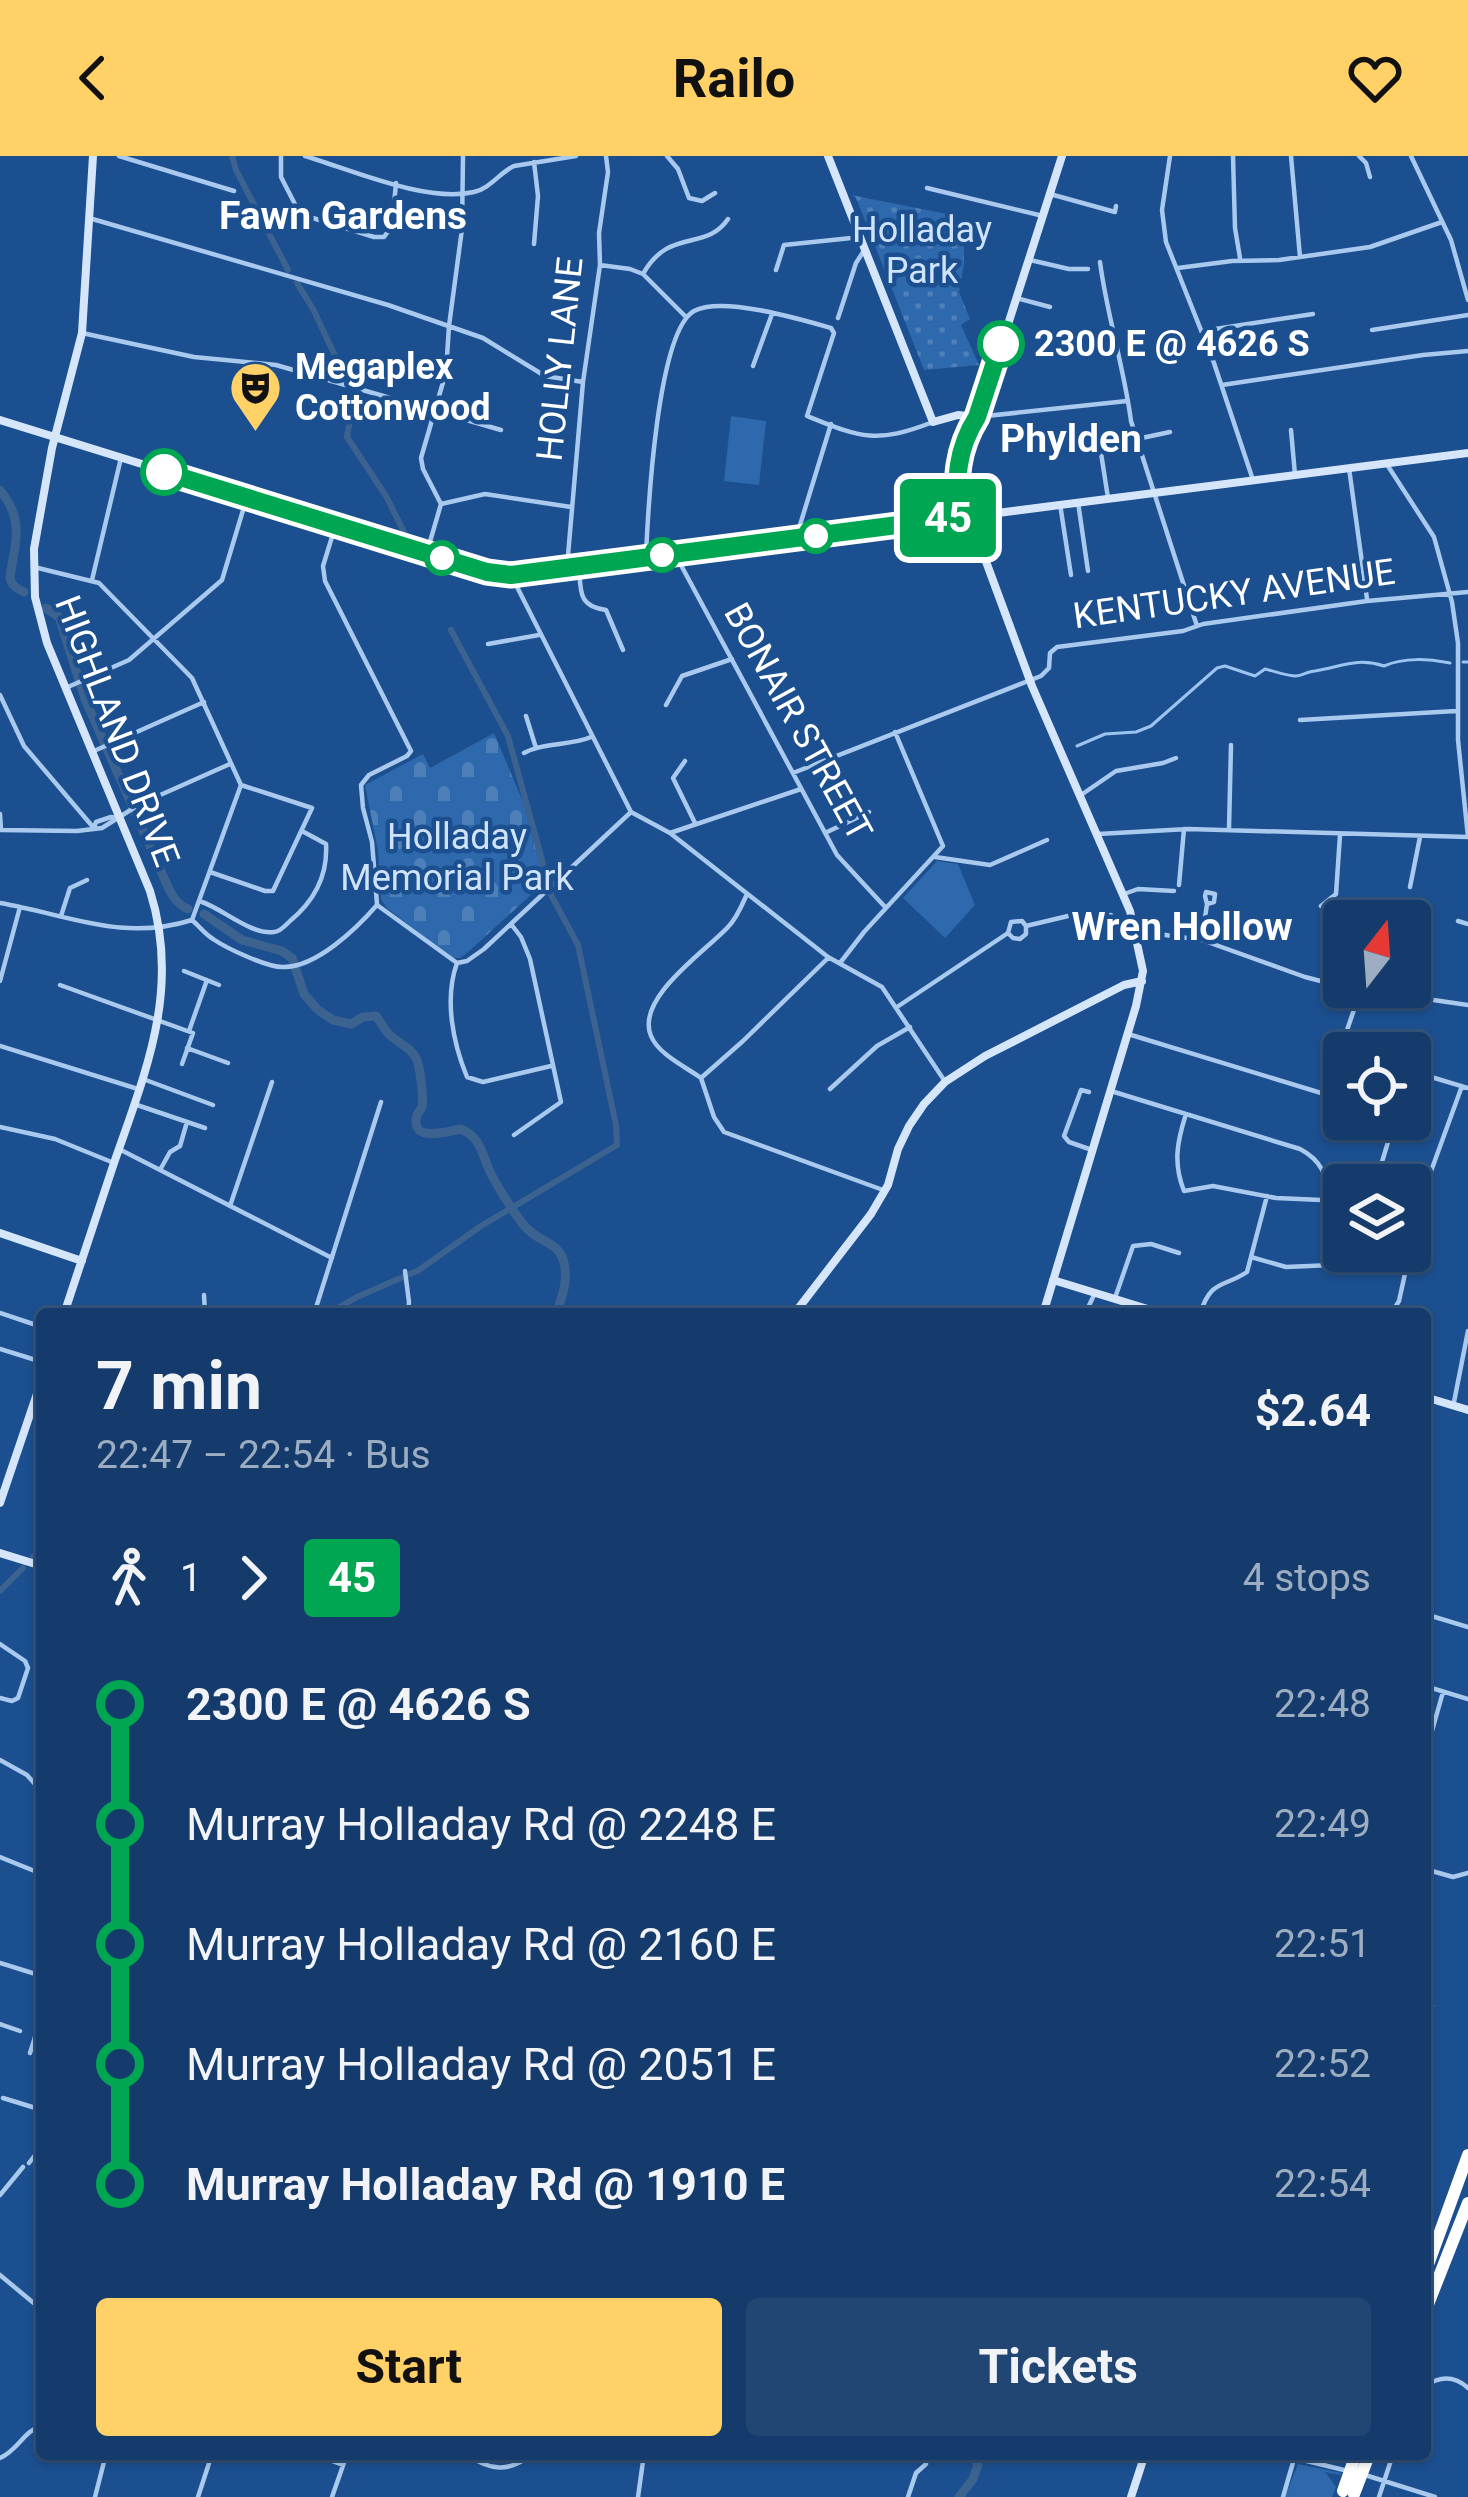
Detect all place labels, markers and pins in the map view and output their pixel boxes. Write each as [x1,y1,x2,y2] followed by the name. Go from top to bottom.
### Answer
[979,322,1023,366] marker: 2300 E @ 4626 S
[1034,323,1310,365] place label: 2300 E @ 4626 S
[295,346,491,429] place label: Megaplex Cottonwood
[228,360,284,434] theatre icon: Megaplex Cottonwood
[142,450,186,494] unlabelled marker
[800,520,832,552] unlabelled marker
[646,539,678,571] unlabelled marker
[426,542,458,574] unlabelled marker

